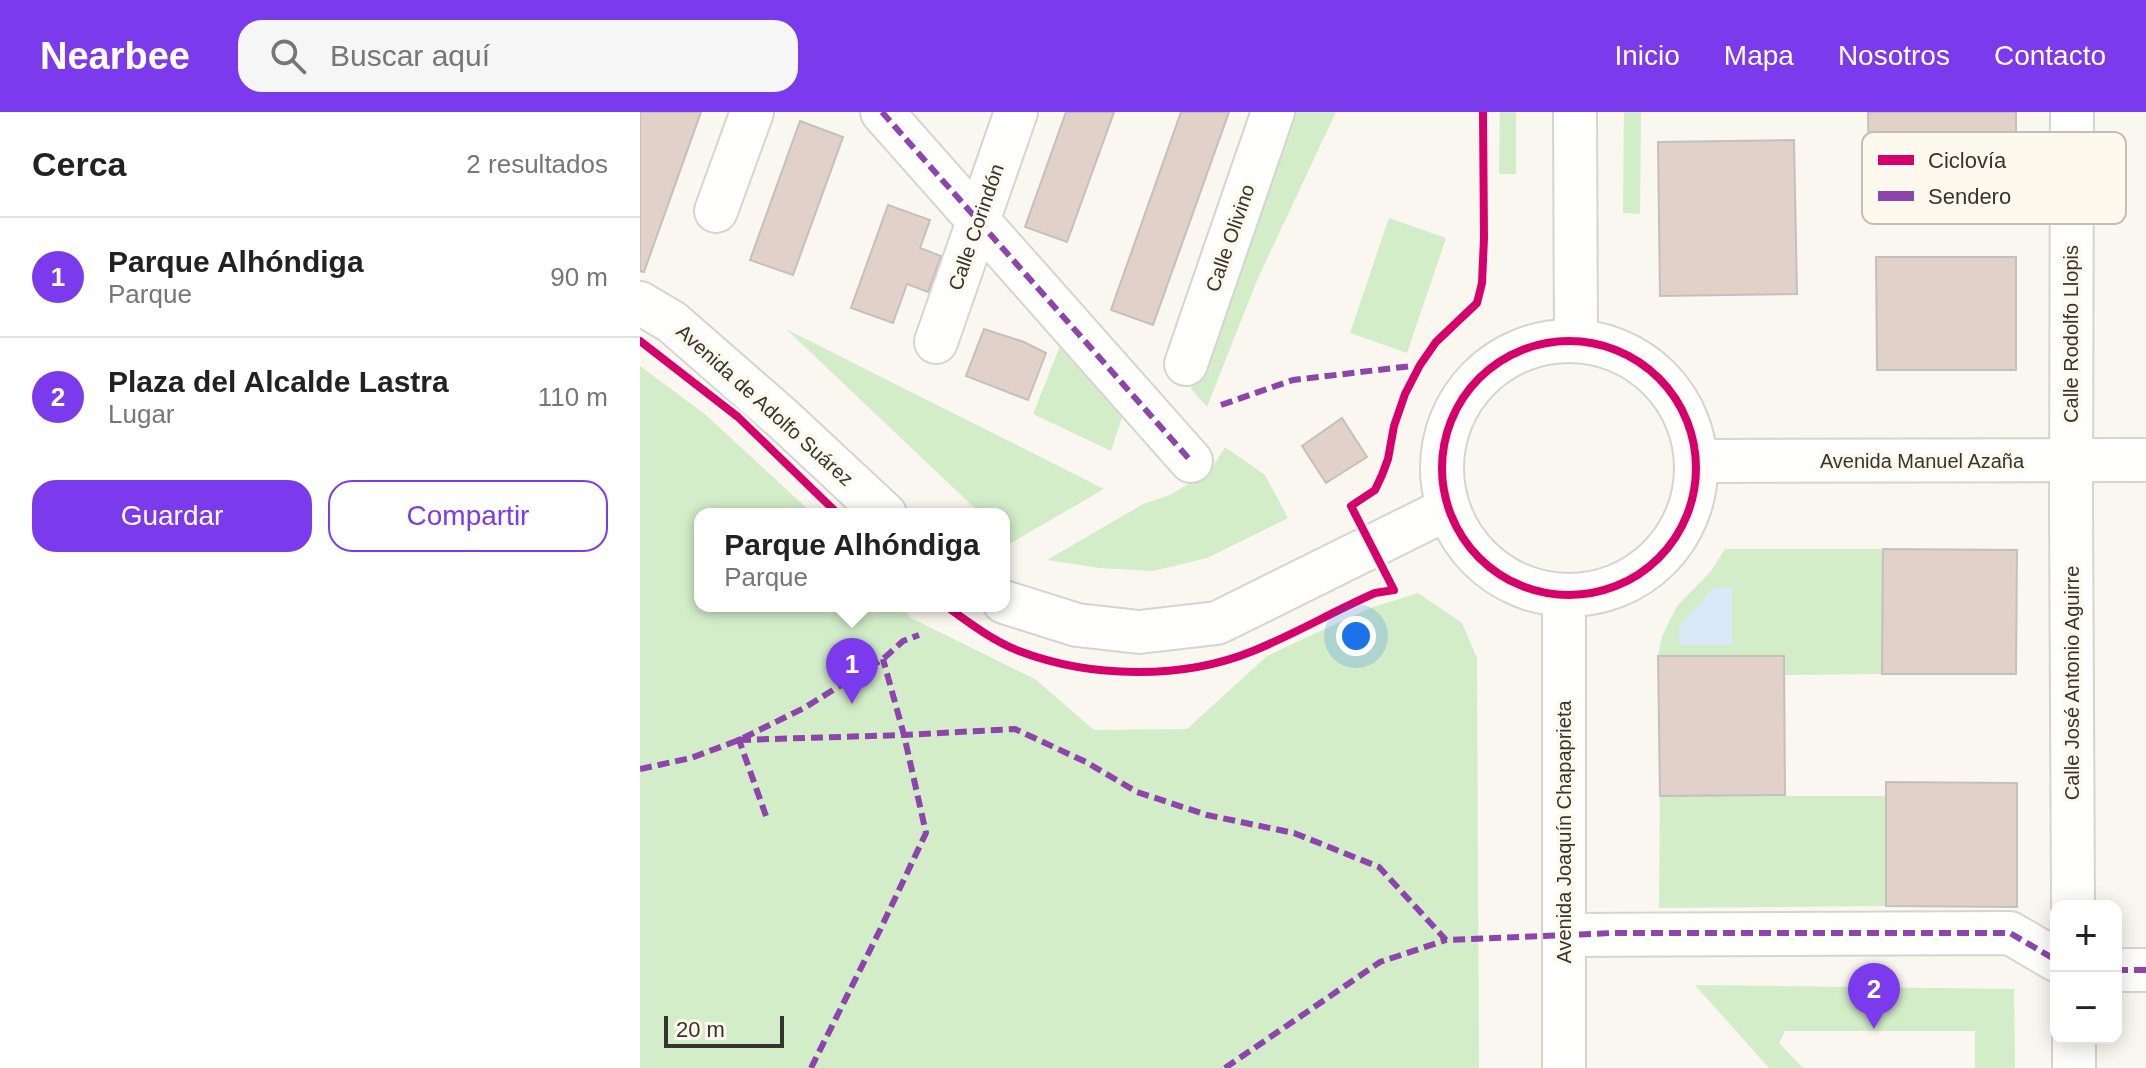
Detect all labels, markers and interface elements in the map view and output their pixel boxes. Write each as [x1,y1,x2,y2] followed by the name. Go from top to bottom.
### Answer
[238,20,798,92] search box
[266,34,310,78] icon: search
[40,35,190,77] text: Nearbee
[330,39,490,72] text: Buscar aquí
[1614,40,1680,71] text: Inicio
[1724,40,1794,71] text: Mapa
[1838,40,1950,71] text: Nosotros
[1994,40,2106,71] text: Contacto
[1862,132,2126,224] legend
[32,145,127,183] text: Cerca
[1928,148,2007,173] text: Ciclovía
[466,149,608,179] text: 2 resultados
[944,161,1008,293] street label: Calle Corindón
[1201,181,1259,295] street label: Calle Olivino
[1928,184,2011,209] text: Sendero
[108,245,364,278] text: Parque Alhóndiga
[2060,245,2082,423] street label: Calle Rodolfo Llopis
[51,262,65,292] text: 1
[550,262,608,292] text: 90 m
[108,279,192,309] text: Parque
[672,320,858,490] street label: Avenida de Adolfo Suárez
[108,365,449,398] text: Plaza del Alcalde Lastra
[51,382,65,412] text: 2
[538,382,608,412] text: 110 m
[108,399,175,429] text: Lugar
[1820,450,2025,472] street label: Avenida Manuel Azaña
[32,480,312,552] button: Guardar
[328,480,608,552] button: Compartir
[694,508,1010,612] popup
[724,528,980,561] text: Parque Alhóndiga
[724,562,808,592] text: Parque
[2061,566,2083,800] street label: Calle José Antonio Aguirre
[1336,616,1376,656] your location
[826,638,878,704] pin: 1
[1553,700,1575,964] street label: Avenida Joaquín Chapaprieta
[2050,900,2122,1044] map controls
[2050,900,2122,972] button: +
[1848,963,1900,1029] pin: 2
[2050,972,2122,1044] button: −
[664,1012,784,1048] scale bar
[676,1017,725,1042] text: 20 m

